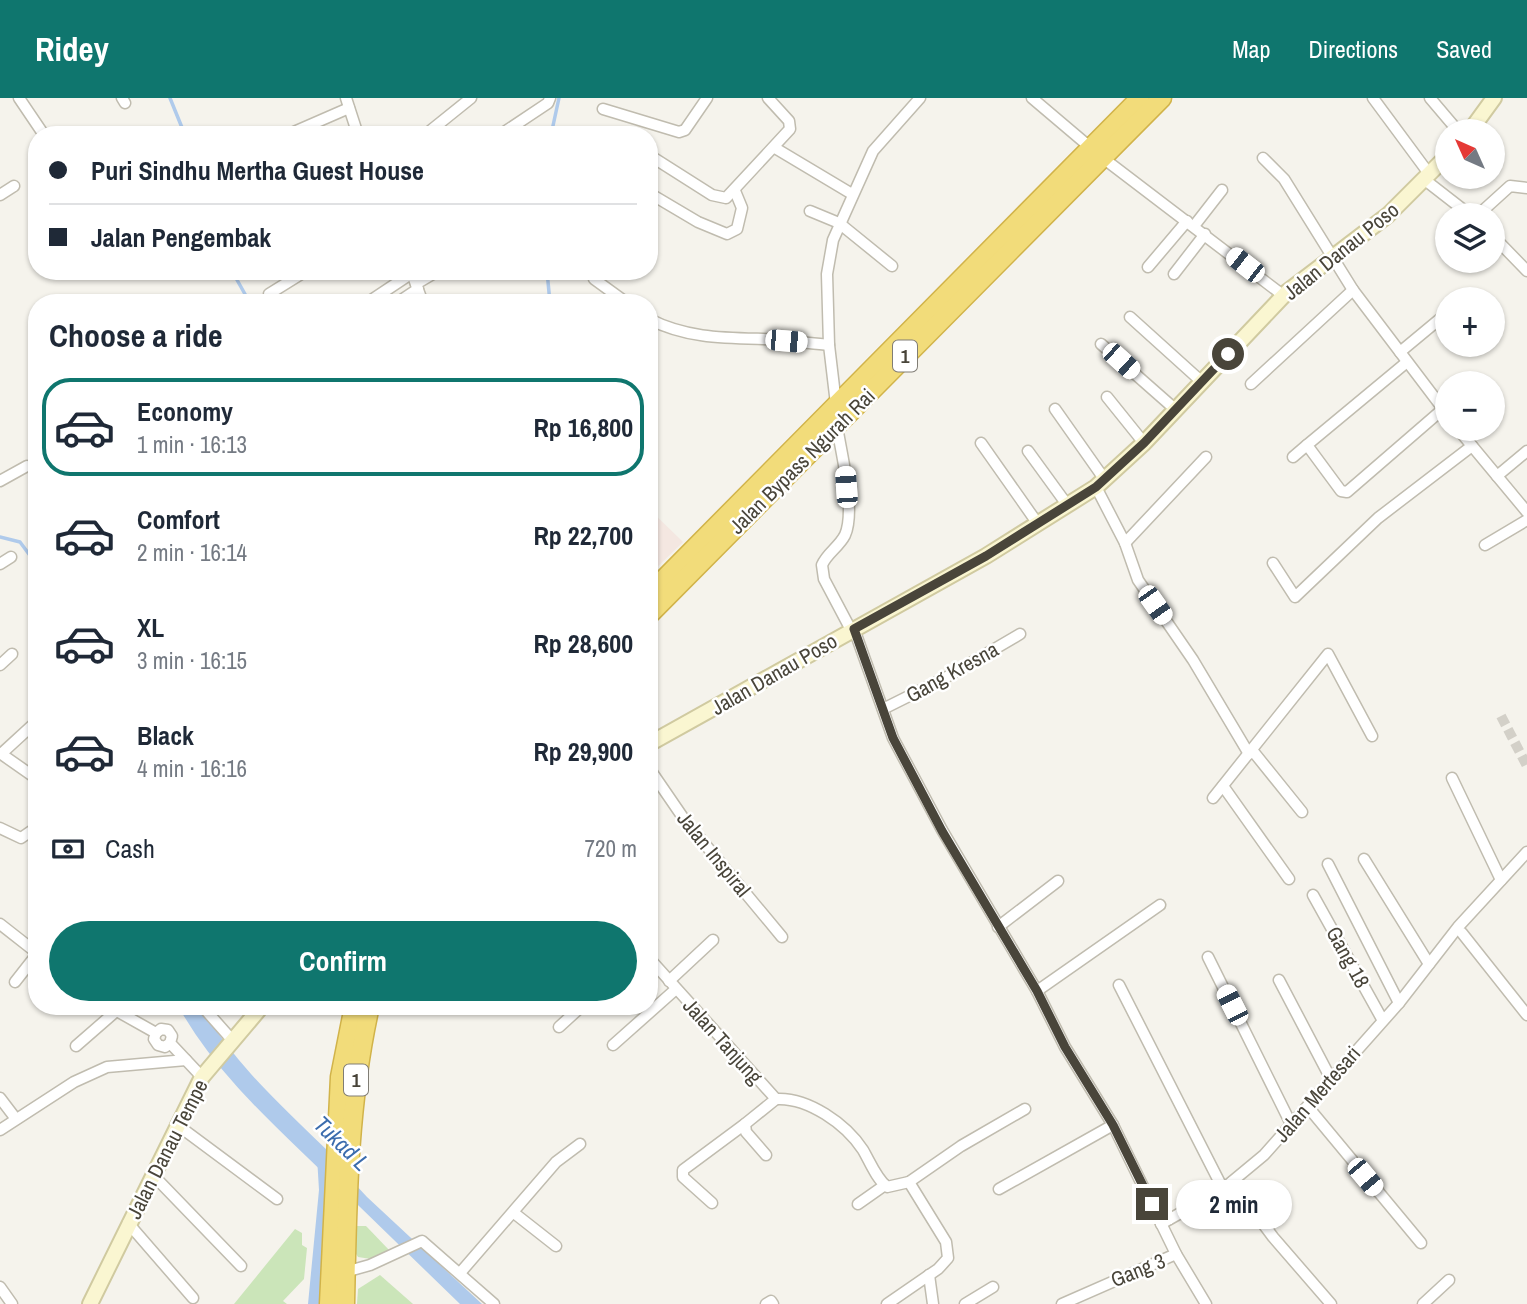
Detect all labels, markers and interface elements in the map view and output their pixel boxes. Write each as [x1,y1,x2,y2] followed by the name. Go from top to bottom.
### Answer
[35,27,109,71] text: Ridey
[1232,33,1270,65] text: Map
[1308,33,1398,65] text: Directions
[1436,33,1492,65] text: Saved
[1435,119,1505,189] north arrow
[1435,119,1505,441] map controls
[91,153,424,188] text: Puri Sindhu Mertha Guest House
[1277,195,1405,307] street label: Jalan Danau Poso
[1435,203,1505,273] button: layers
[91,220,271,255] text: Jalan Pengembak
[1222,244,1269,286] car
[1435,287,1505,357] button: +
[49,314,223,357] text: Choose a ride
[765,329,808,353] car
[1212,338,1244,370] route start
[1099,339,1144,383] car
[893,340,917,372] road number: 1
[1435,371,1505,441] button: −
[723,382,881,540] street label: Jalan Bypass Ngurah Rai
[137,394,233,429] text: Economy
[53,396,116,459] icon: car
[533,410,633,445] text: Rp 16,800
[137,429,247,460] text: 1 min · 16:13
[835,465,858,509] car
[137,502,220,537] text: Comfort
[53,504,116,567] icon: car
[533,518,633,553] text: Rp 22,700
[137,537,247,568] text: 2 min · 16:14
[1135,582,1176,628] car
[137,610,164,645] text: XL
[53,612,116,675] icon: car
[533,626,633,661] text: Rp 28,600
[706,626,842,722] street label: Jalan Danau Poso
[901,635,1004,709] street label: Gang Kresna
[137,645,247,676] text: 3 min · 16:15
[137,718,194,753] text: Black
[53,720,116,783] icon: car
[533,734,633,769] text: Rp 29,900
[137,753,247,784] text: 4 min · 16:16
[671,805,757,903] street label: Jalan Inspiral
[49,830,87,868] icon: cash
[105,831,155,866] text: Cash
[585,833,637,864] text: 720 m
[49,921,637,1001] button: Confirm
[1319,921,1377,993] street label: Gang 18
[1214,982,1251,1028] car
[677,992,770,1091] street label: Jalan Tanjung
[1267,1040,1367,1148] street label: Jalan Mertesari
[344,1064,368,1096] road number: 1
[119,1074,215,1224] street label: Jalan Danau Tempe
[307,1109,377,1177] water label: Tukad L
[1344,1154,1387,1200] car
[1176,1180,1292,1228] callout: 2 min
[1136,1188,1168,1220] route end
[1209,1189,1259,1220] text: 2 min
[1106,1246,1170,1294] street label: Gang 3

